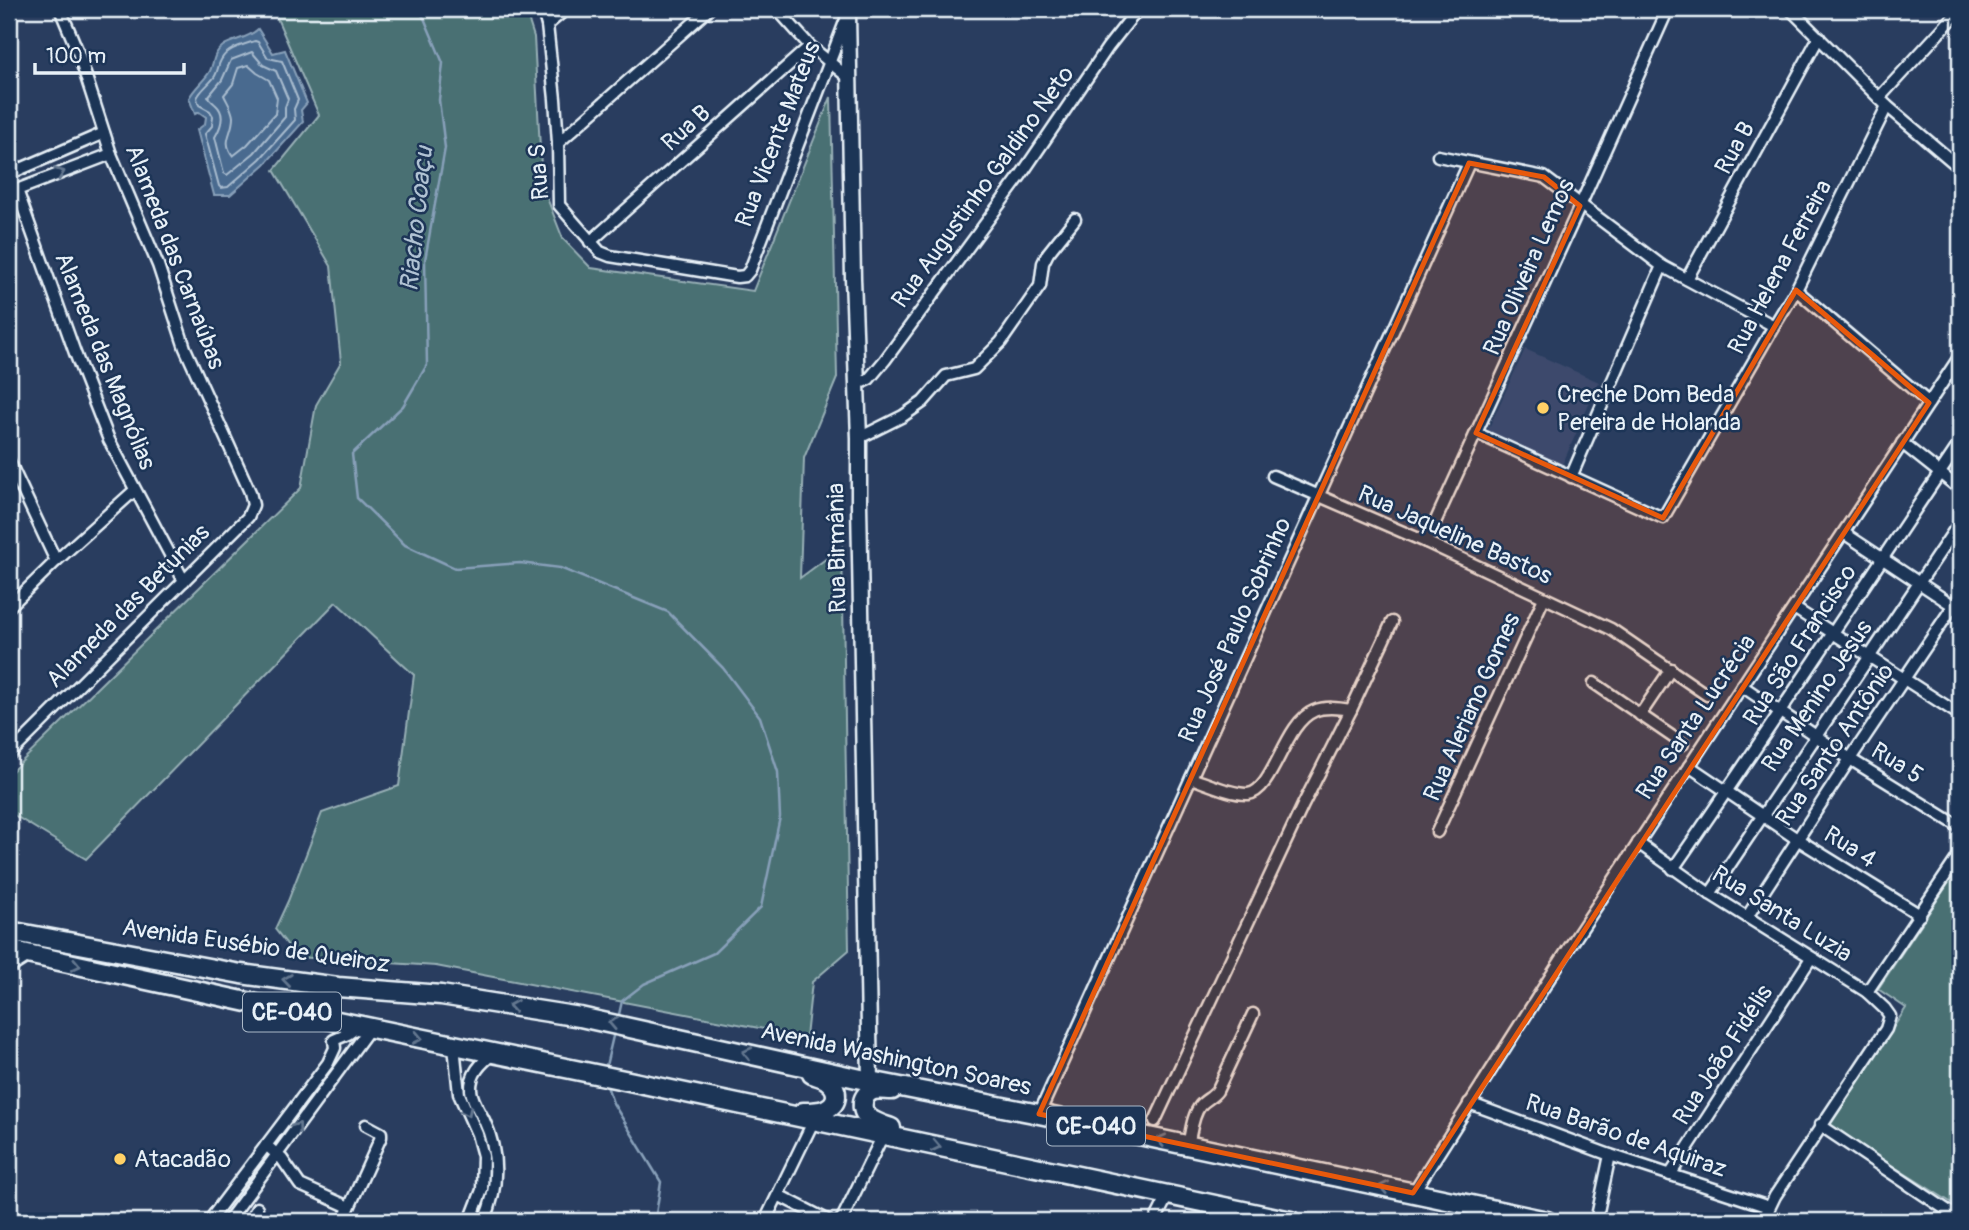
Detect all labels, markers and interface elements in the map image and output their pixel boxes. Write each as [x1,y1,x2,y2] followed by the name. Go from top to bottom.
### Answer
[35,32,184,76] scale bar
[729,37,827,231] street label: Rua Vicente Mateus
[46,43,106,70] text: 100 m
[885,60,1081,314] street label: Rua Augustinho Galdino Neto
[656,99,716,157] street label: Rua B
[1709,117,1761,179] street label: Rua B
[119,141,231,374] street label: Alameda das Carnaúbas
[393,143,441,293] water label: Riacho Coaçu
[523,143,555,201] street label: Rua S
[53,168,65,182] one-way arrow
[1477,174,1581,360] street label: Rua Oliveira Lemos
[1722,175,1838,359] street label: Rua Helena Ferreira
[48,248,162,474] street label: Alameda das Magnólias
[1557,380,1741,437] place label: Creche Dom Beda Pereira de Holanda
[1535,400,1551,416] marker: Creche Dom Beda Pereira de Holanda
[1354,479,1557,591] street label: Rua Jaqueline Bastos
[821,483,853,613] street label: Rua Birmânia
[1172,513,1298,747] street label: Rua José Paulo Sobrinho
[40,518,216,694] street label: Alameda das Betunias
[1737,559,1863,731] street label: Rua São Francisco
[1417,608,1527,806] street label: Rua Aleriano Gomes
[1755,614,1879,778] street label: Rua Menino Jesus
[1630,629,1762,805] street label: Rua Santa Lucrécia
[1770,658,1900,832] street label: Rua Santo Antônio
[1866,736,1928,790] street label: Rua 5
[1818,820,1882,874] street label: Rua 4
[1707,859,1857,969] street label: Rua Santa Luzia
[120,913,392,979] street label: Avenida Eusébio de Queiroz
[69,956,81,971] one-way arrow
[281,973,293,988] one-way arrow
[1667,979,1779,1130] street label: Rua João Fidélis
[243,993,341,1032] road number: CE-040
[507,998,519,1013] one-way arrow
[758,1016,1034,1102] street label: Avenida Washington Soares
[607,1017,619,1032] one-way arrow
[412,1029,424,1044] one-way arrow
[741,1047,753,1062] one-way arrow
[1522,1088,1730,1184] street label: Rua Barão de Aquiraz
[458,1105,472,1117] one-way arrow
[1047,1106,1145,1146] road number: CE-040
[289,1122,302,1134] one-way arrow
[1155,1133,1167,1148] one-way arrow
[930,1137,942,1152] one-way arrow
[134,1145,231,1174] place label: Atacadão
[112,1151,128,1167] marker: Atacadão
[1378,1180,1390,1195] one-way arrow

